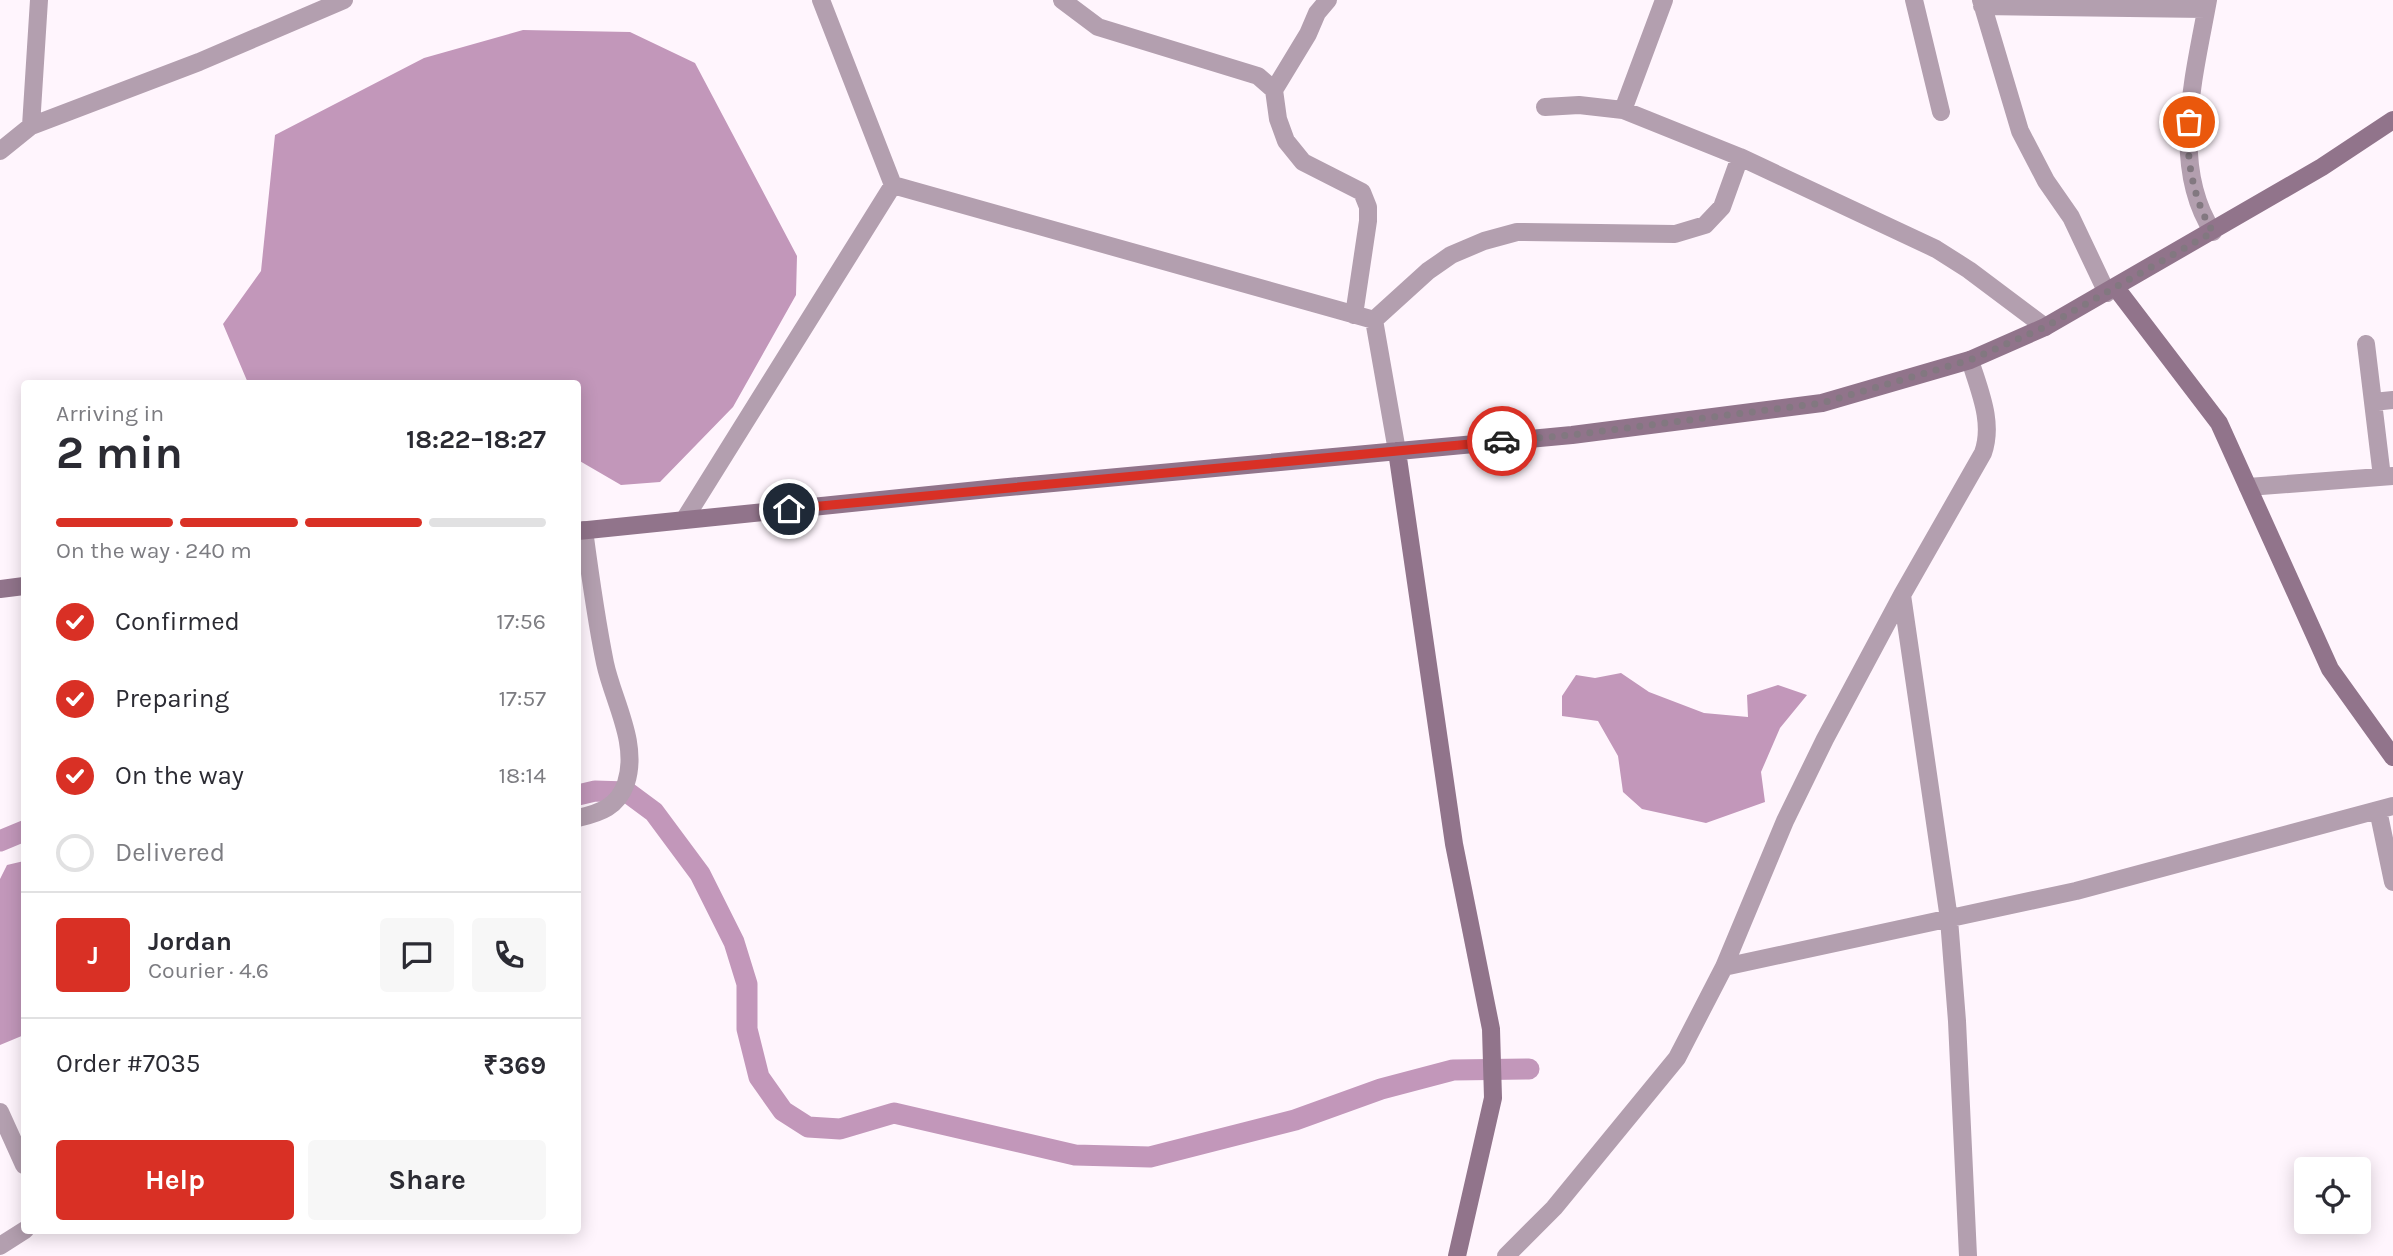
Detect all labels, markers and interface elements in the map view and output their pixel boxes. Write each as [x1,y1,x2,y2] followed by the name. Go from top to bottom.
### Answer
[2159,92,2219,152] pin
[2170,103,2208,141] icon: bag
[56,400,164,427] text: Arriving in
[1467,406,1537,476] courier
[1483,422,1521,460] icon: car
[406,424,546,455] text: 18:22–18:27
[56,426,183,480] text: 2 min
[759,479,819,539] pin
[770,490,808,528] icon: home
[56,537,252,564] text: On the way · 240 m
[56,603,94,641] icon: check
[115,606,240,637] text: Confirmed
[496,608,546,635] text: 17:56
[56,680,94,718] icon: check
[115,683,229,714] text: Preparing
[499,685,546,712] text: 17:57
[56,757,94,795] icon: check
[115,760,244,791] text: On the way
[499,762,546,789] text: 18:14
[115,837,225,868] text: Delivered
[380,918,454,992] button: chat
[472,918,546,992] button: phone
[148,926,232,957] text: Jordan
[87,940,99,971] text: J
[148,957,269,984] text: Courier · 4.6
[56,1048,200,1079] text: Order #7035
[483,1050,546,1081] text: ₹369
[56,1140,294,1220] button: Help
[308,1140,546,1220] button: Share
[2294,1157,2371,1234] map controls
[2294,1157,2371,1234] button: locate

